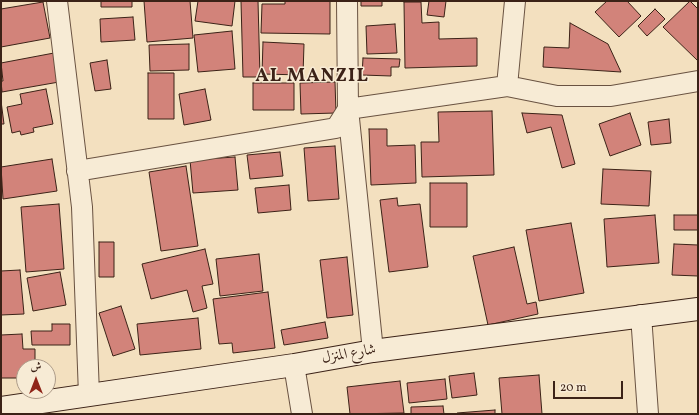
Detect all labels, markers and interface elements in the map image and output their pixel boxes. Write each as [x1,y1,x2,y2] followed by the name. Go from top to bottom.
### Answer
[255,67,369,89] district label: AL MANZIL
[320,341,378,369] street label: شارع المنزل
[16,359,56,399] north arrow
[31,360,41,375] text: ش
[555,373,625,399] scale bar
[560,380,587,396] text: 20 m

